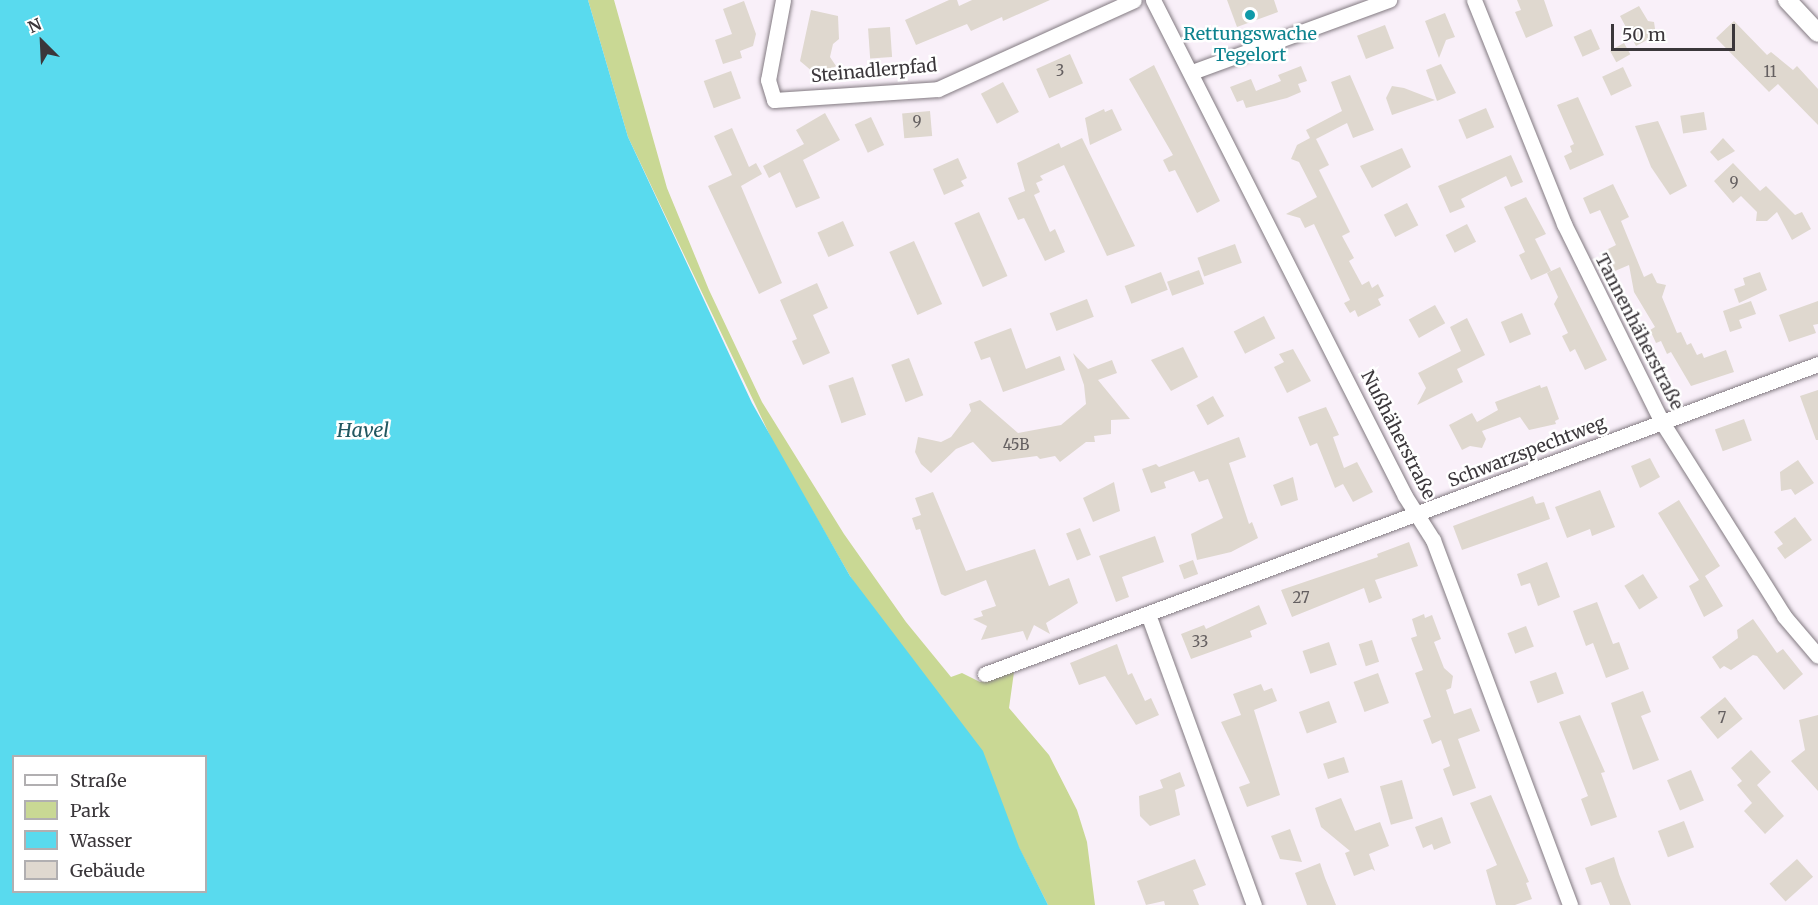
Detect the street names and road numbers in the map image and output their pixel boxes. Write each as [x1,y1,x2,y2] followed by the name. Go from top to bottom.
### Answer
[810,55,938,87] street label: Steinadlerpfad
[1590,250,1688,414] street label: Tannenhäherstraße
[1356,367,1440,503] street label: Nußhäherstraße
[1445,412,1609,492] street label: Schwarzspechtweg

